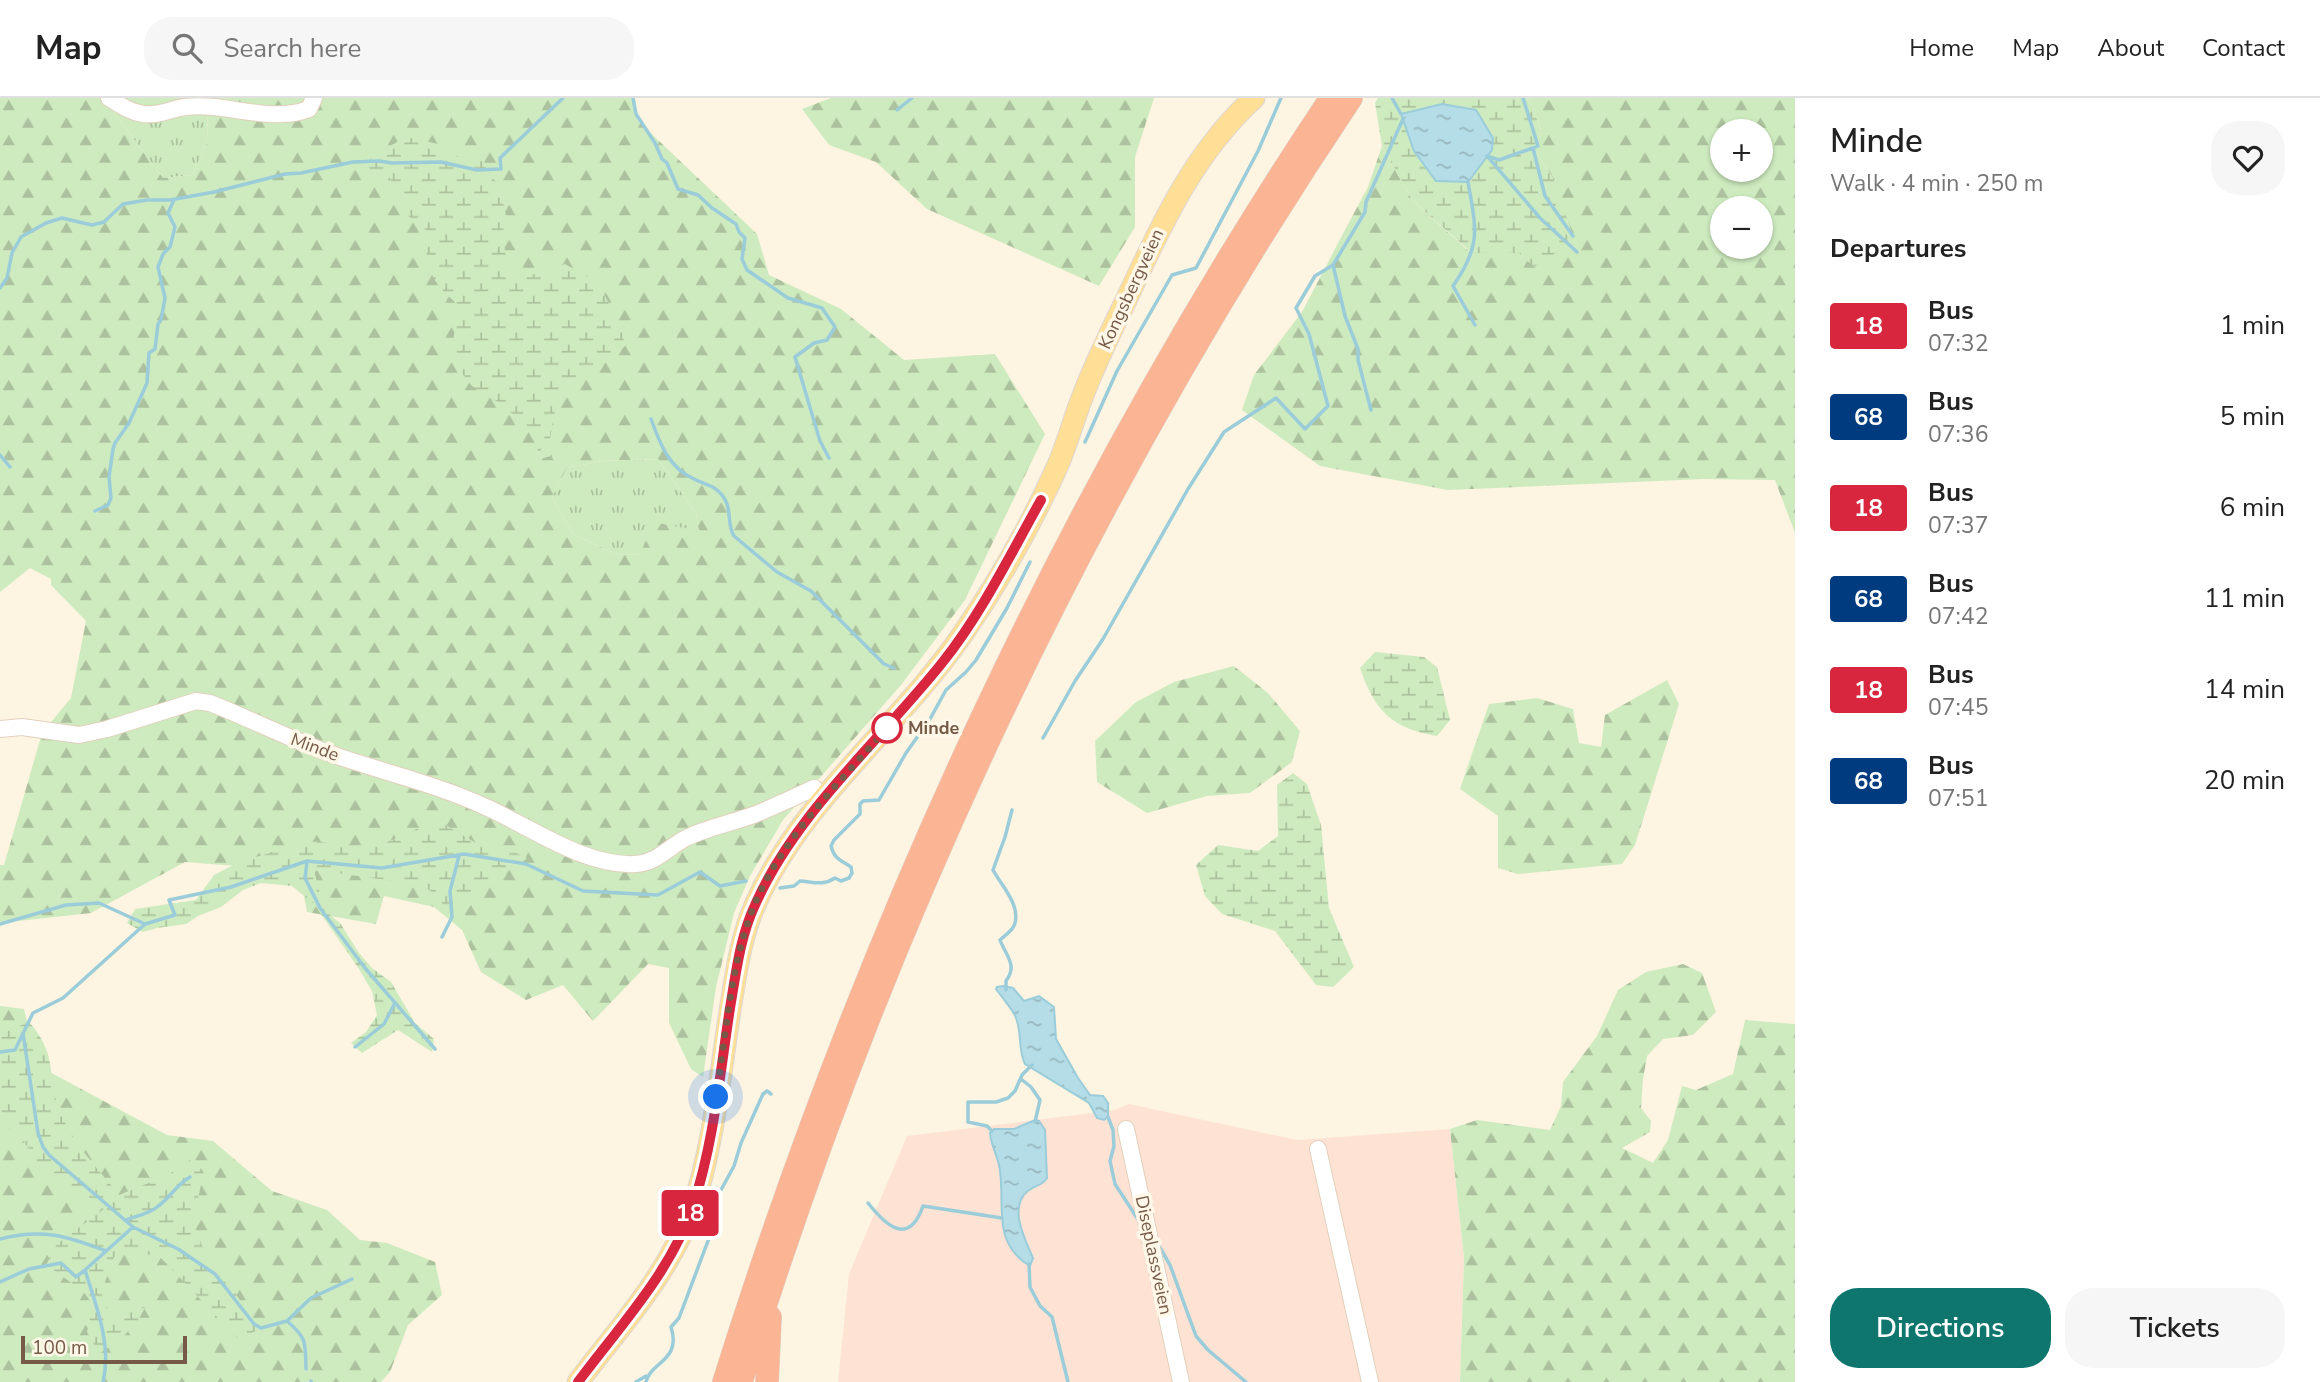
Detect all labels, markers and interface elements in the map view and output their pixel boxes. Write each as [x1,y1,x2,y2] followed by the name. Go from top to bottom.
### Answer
[144,17,634,80] search box
[35,26,102,71] text: Map
[168,29,206,67] icon: search
[224,31,361,66] text: Search here
[1909,32,1974,64] text: Home
[2012,32,2059,64] text: Map
[2097,32,2164,64] text: About
[2202,32,2285,64] text: Contact
[1710,119,1773,259] map controls
[1710,119,1773,182] button: +
[1830,119,1923,164] text: Minde
[2211,121,2285,195] button: heart
[1830,168,2043,199] text: Walk · 4 min · 250 m
[1710,196,1773,259] button: −
[1093,225,1169,353] street label: Kongsbergveien
[1830,231,1966,266] text: Departures
[1928,293,1974,328] text: Bus
[2220,308,2285,343] text: 1 min
[1854,310,1883,342] text: 18
[1928,328,1988,359] text: 07:32
[1928,384,1974,419] text: Bus
[2220,399,2285,434] text: 5 min
[1854,401,1883,433] text: 68
[1928,419,1988,450] text: 07:36
[1928,475,1974,510] text: Bus
[2220,490,2285,525] text: 6 min
[1854,492,1883,524] text: 18
[1928,510,1988,541] text: 07:37
[1928,566,1974,601] text: Bus
[2204,581,2285,616] text: 11 min
[1854,583,1883,615] text: 68
[1928,601,1988,632] text: 07:42
[1928,657,1974,692] text: Bus
[2204,672,2285,707] text: 14 min
[1854,674,1883,706] text: 18
[1928,692,1988,723] text: 07:45
[872,713,902,743] marker: Minde
[908,716,960,740] place label: Minde
[287,727,343,767] street label: Minde
[1928,748,1974,783] text: Bus
[2204,763,2285,798] text: 20 min
[1854,765,1883,797] text: 68
[1928,783,1988,814] text: 07:51
[698,1079,733,1114] your location
[658,1190,722,1236] line badge: 18
[1130,1193,1178,1317] street label: Diseplassveien
[676,1197,704,1229] text: 18
[1830,1288,2051,1368] button: Directions
[2065,1288,2285,1368] button: Tickets
[21,1333,187,1365] scale bar
[32,1335,87,1361] text: 100 m

